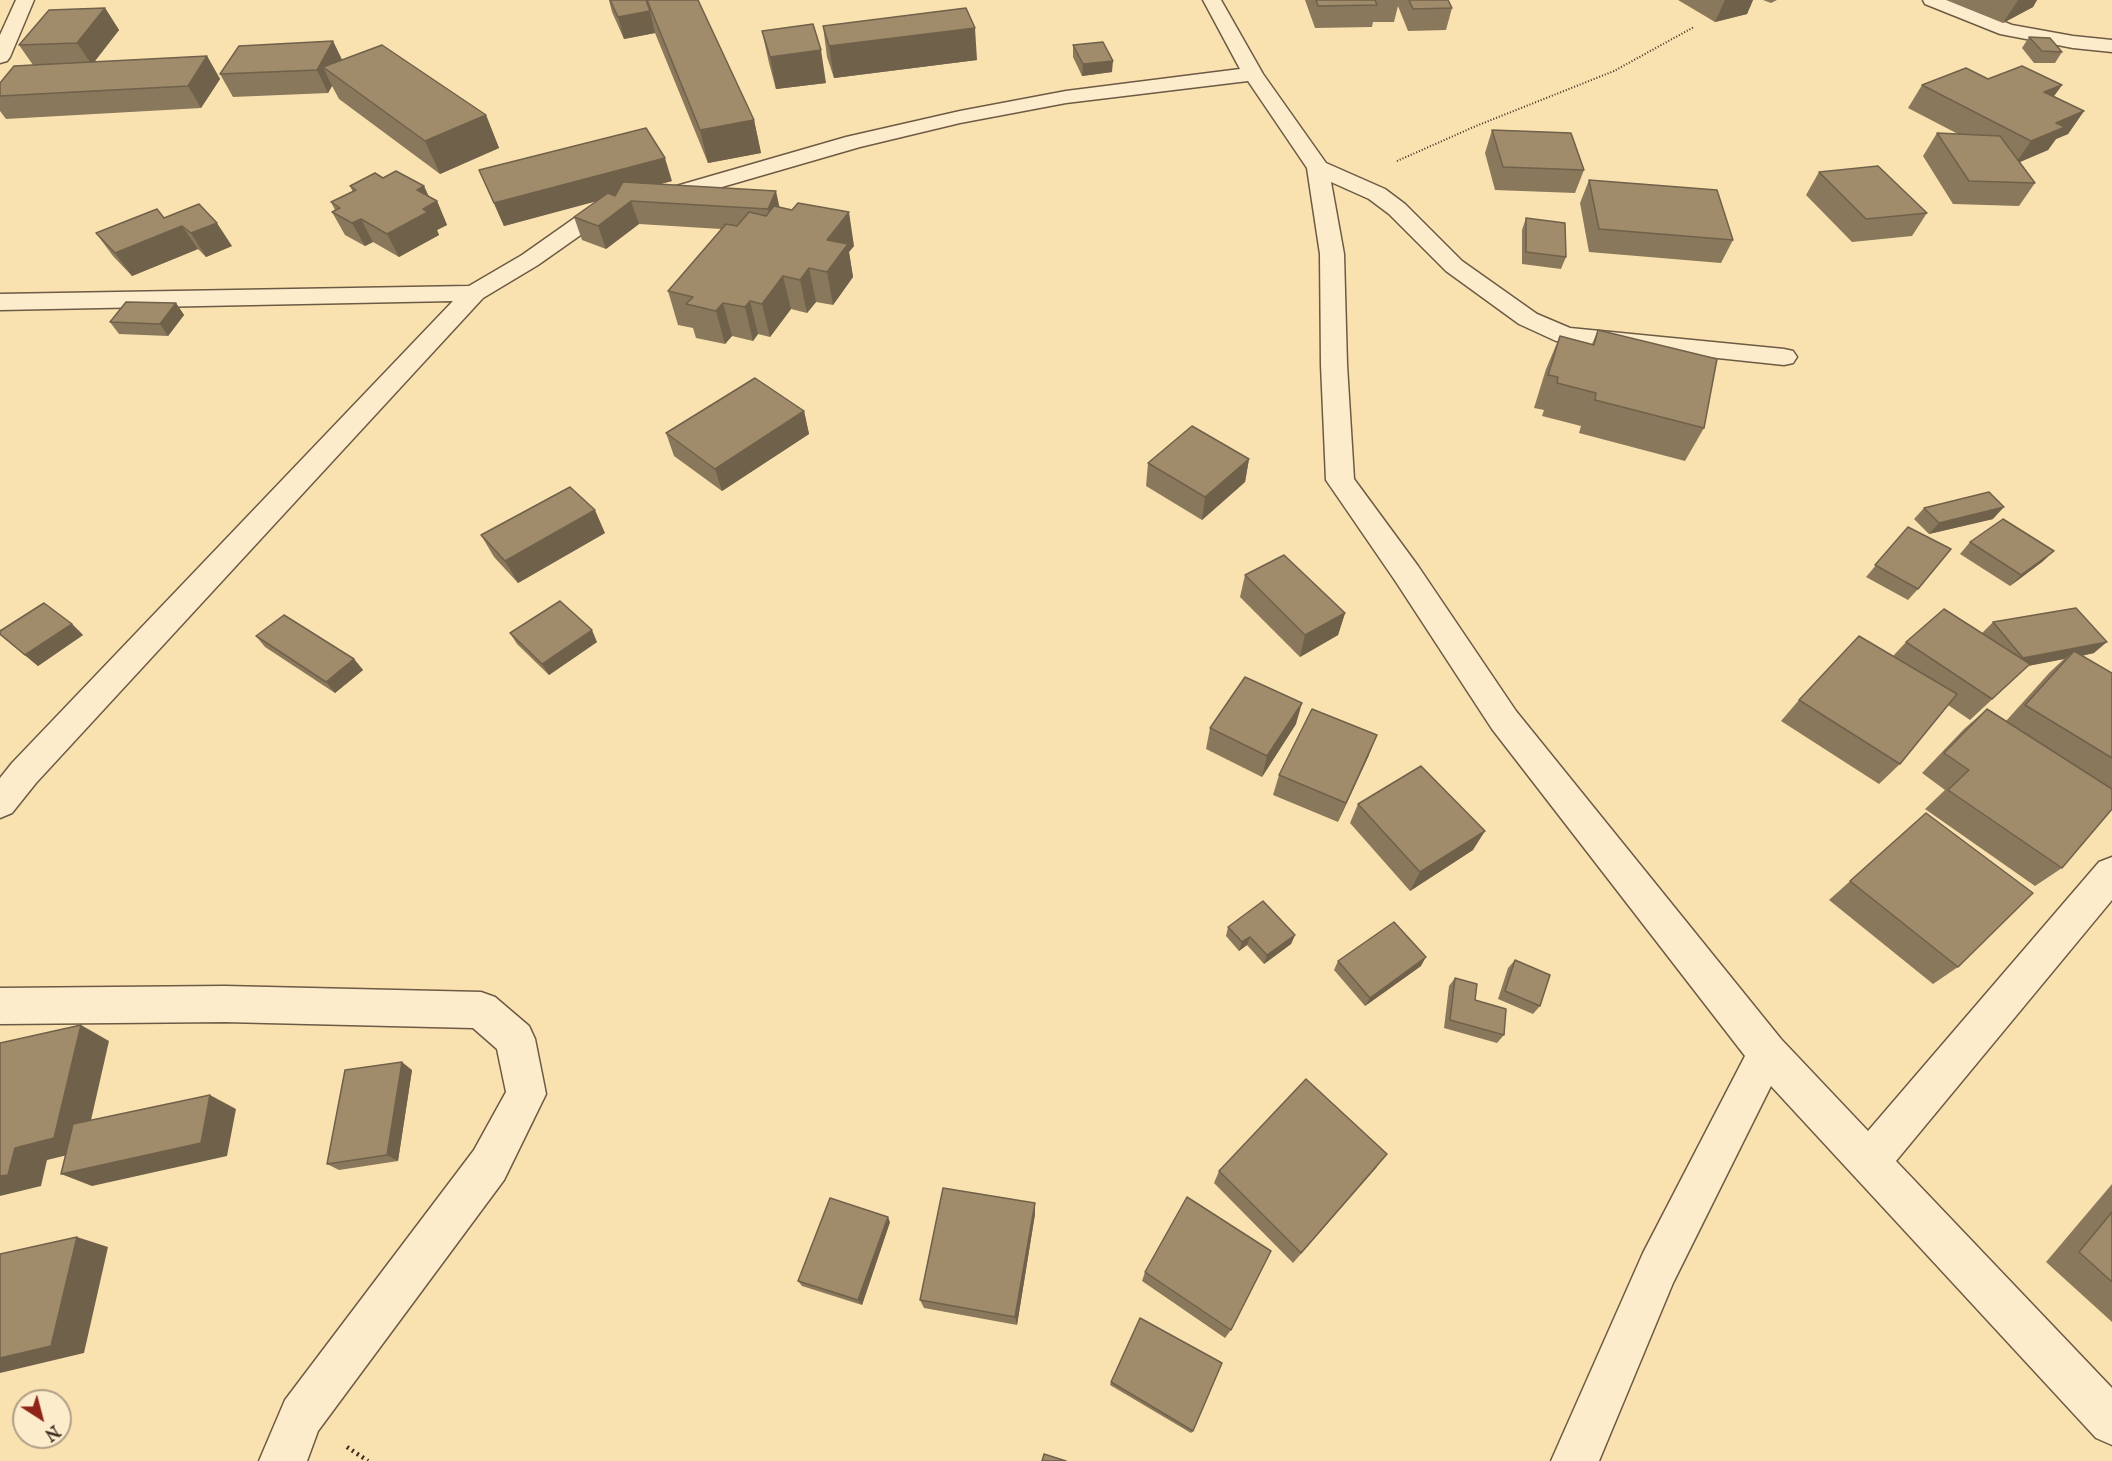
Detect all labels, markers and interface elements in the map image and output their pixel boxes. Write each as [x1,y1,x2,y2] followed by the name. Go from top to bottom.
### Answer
[12,1389,72,1449] north arrow
[40,1420,63,1444] text: N

